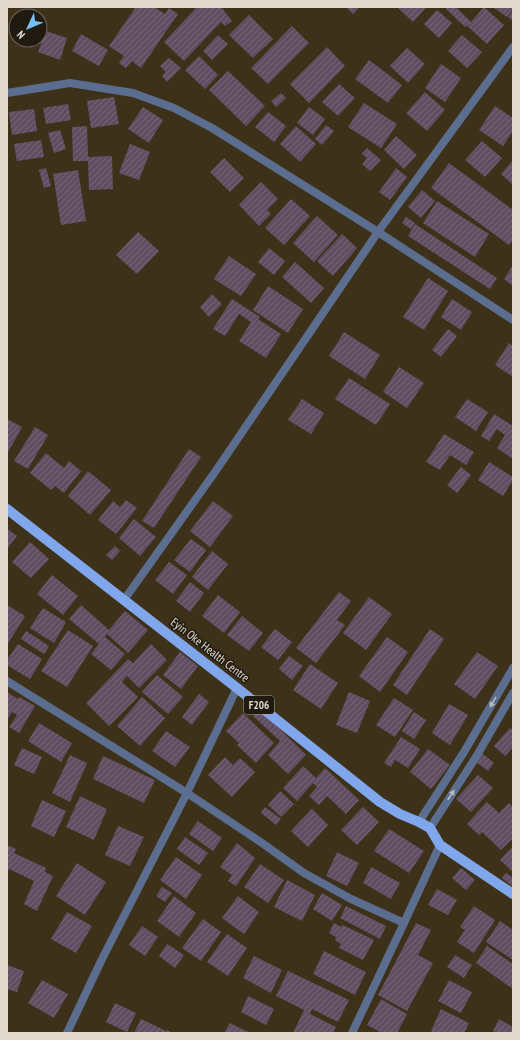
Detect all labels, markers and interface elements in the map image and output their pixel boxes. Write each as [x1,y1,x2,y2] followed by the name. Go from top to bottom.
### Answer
[8,8,48,48] north arrow
[14,28,28,42] text: N
[168,614,253,685] street label: Eyin Oke Health Centre
[244,696,274,714] road number: F206
[490,696,497,708] one-way arrow
[447,790,455,801] one-way arrow

